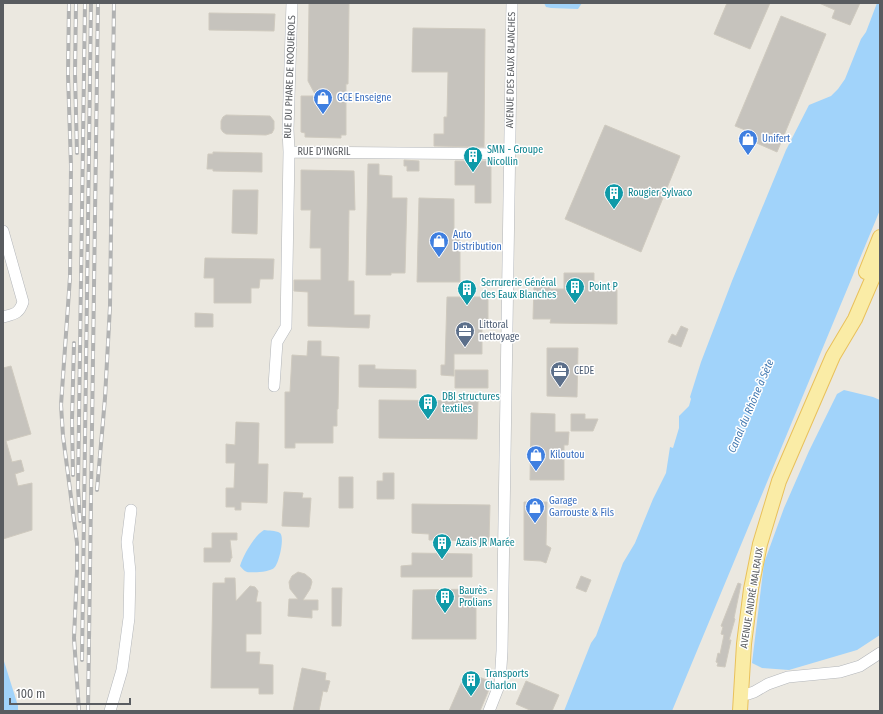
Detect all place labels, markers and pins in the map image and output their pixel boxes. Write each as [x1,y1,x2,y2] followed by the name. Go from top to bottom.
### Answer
[312,87,334,115] shop icon: GCE Enseigne
[337,92,391,104] place label: GCE Enseigne
[737,128,759,156] shop icon: Unifert
[762,133,791,145] place label: Unifert
[487,144,543,168] place label: SMN - Groupe Nicollin
[462,145,484,173] building icon: SMN - Groupe Nicollin
[603,182,625,210] building icon: Rougier Sylvaco
[628,187,692,199] place label: Rougier Sylvaco
[453,229,502,253] place label: Auto Distribution
[428,230,450,258] shop icon: Auto Distribution
[564,276,586,304] building icon: Point P
[481,277,556,301] place label: Serrurerie Général des Eaux Blanches
[456,278,478,306] building icon: Serrurerie Général des Eaux Blanches
[589,281,618,293] place label: Point P
[479,319,519,343] place label: Littoral nettoyage
[454,320,476,348] office icon: Littoral nettoyage
[549,360,571,388] office icon: CEDE
[574,365,595,377] place label: CEDE
[442,391,500,415] place label: DBI structures textiles
[417,392,439,420] building icon: DBI structures textiles
[525,444,547,472] shop icon: Kiloutou
[550,449,585,461] place label: Kiloutou
[549,495,614,519] place label: Garage Garrouste & Fils
[524,496,546,524] shop icon: Garage Garrouste & Fils
[431,532,453,560] building icon: Azais JR Marée
[456,537,515,549] place label: Azais JR Marée
[459,585,493,609] place label: Baurès - Prolians
[434,586,456,614] building icon: Baurès - Prolians
[485,668,529,692] place label: Transports Charlon
[460,669,482,697] building icon: Transports Charlon

